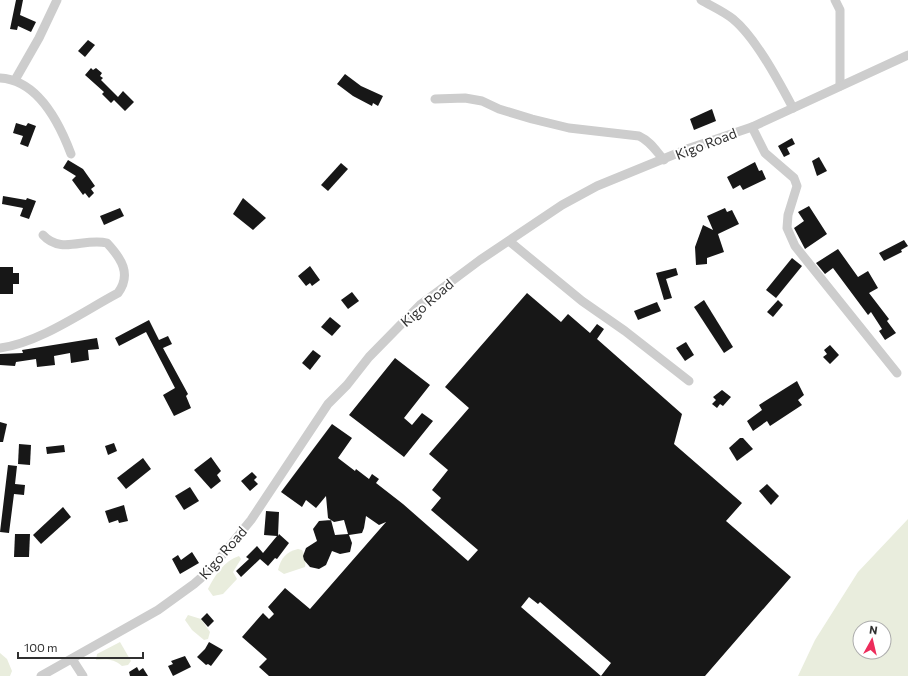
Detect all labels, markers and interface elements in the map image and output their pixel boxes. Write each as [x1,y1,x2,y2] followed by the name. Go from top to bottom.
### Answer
[673,124,739,163] street label: Kigo Road
[397,275,456,330] street label: Kigo Road
[195,523,250,582] street label: Kigo Road
[852,620,892,660] north arrow
[868,623,878,637] text: N
[18,634,143,660] scale bar
[24,640,58,654] text: 100 m

